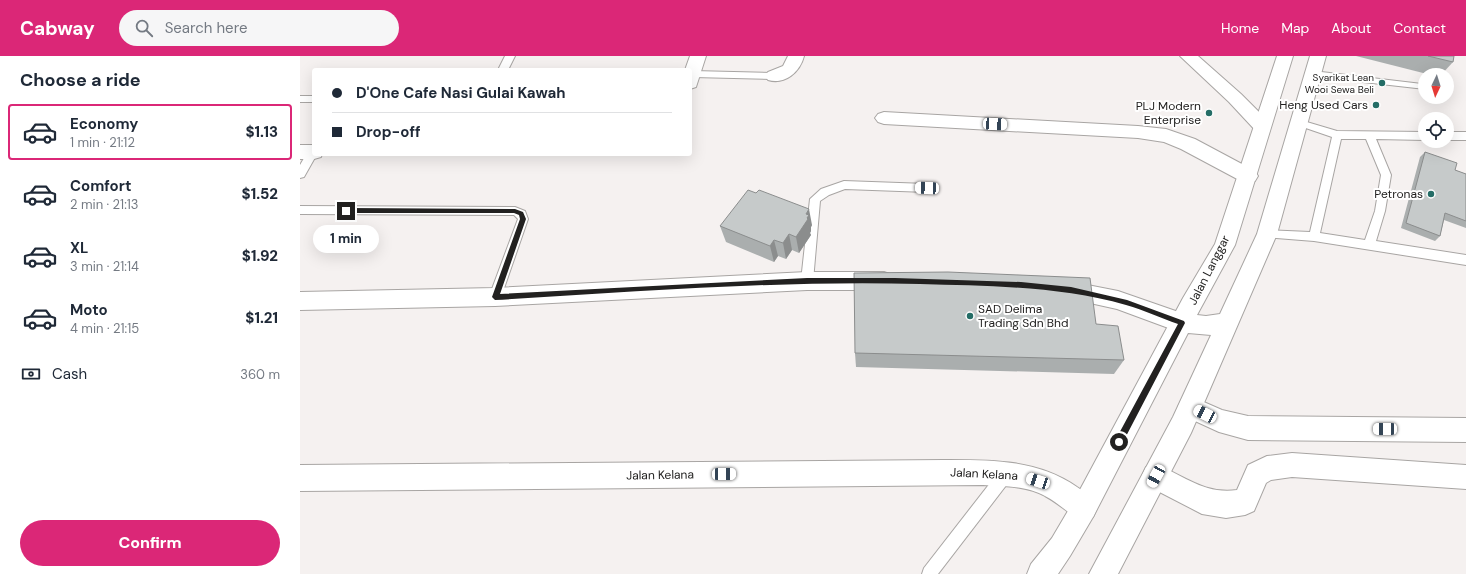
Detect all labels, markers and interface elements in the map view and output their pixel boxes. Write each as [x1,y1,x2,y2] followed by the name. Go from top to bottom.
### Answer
[119,10,399,46] search box
[20,16,95,41] text: Cabway
[133,17,155,39] icon: search
[165,18,247,38] text: Search here
[1221,19,1259,37] text: Home
[1281,19,1309,37] text: Map
[1331,19,1371,37] text: About
[1393,19,1446,37] text: Contact
[20,68,141,92] text: Choose a ride
[1418,68,1454,104] north arrow
[1418,68,1454,148] map controls
[1305,71,1374,96] place label: Syarikat Lean Wooi Sewa Beli
[1377,78,1387,88] marker: Syarikat Lean Wooi Sewa Beli
[356,83,565,103] text: D'One Cafe Nasi Gulai Kawah
[1279,97,1368,113] place label: Heng Used Cars
[1136,98,1201,128] place label: PLJ Modern Enterprise
[1371,100,1381,110] marker: Heng Used Cars
[1204,108,1214,118] marker: PLJ Modern Enterprise
[1418,112,1454,148] button: locate
[22,114,58,150] icon: car
[70,114,138,134] text: Economy
[983,117,1007,131] car
[245,122,278,142] text: $1.13
[356,122,421,142] text: Drop-off
[70,134,135,151] text: 1 min · 21:12
[22,176,58,212] icon: car
[70,176,131,196] text: Comfort
[915,182,939,194] car
[242,184,278,204] text: $1.52
[1374,186,1423,202] place label: Petronas
[1426,189,1436,199] marker: Petronas
[70,196,139,213] text: 2 min · 21:13
[337,202,355,220] route end
[313,225,379,253] callout: 1 min
[330,230,362,247] text: 1 min
[1185,232,1234,307] street label: Jalan Langgar
[22,238,58,274] icon: car
[70,238,88,258] text: XL
[242,246,278,266] text: $1.92
[70,258,139,275] text: 3 min · 21:14
[22,300,58,336] icon: car
[70,300,108,320] text: Moto
[978,301,1068,331] place label: SAD Delima Trading Sdn Bhd
[245,308,278,328] text: $1.21
[965,311,975,321] marker: SAD Delima Trading Sdn Bhd
[70,320,139,337] text: 4 min · 21:15
[20,363,42,385] icon: cash
[52,364,87,384] text: Cash
[240,366,280,383] text: 360 m
[1192,403,1218,425] car
[1373,423,1397,435] car
[1110,433,1128,451] route start
[1145,463,1167,489] car
[950,464,1018,484] street label: Jalan Kelana
[626,466,694,484] street label: Jalan Kelana
[712,468,736,480] car
[1025,472,1051,490] car
[20,520,280,566] button: Confirm

